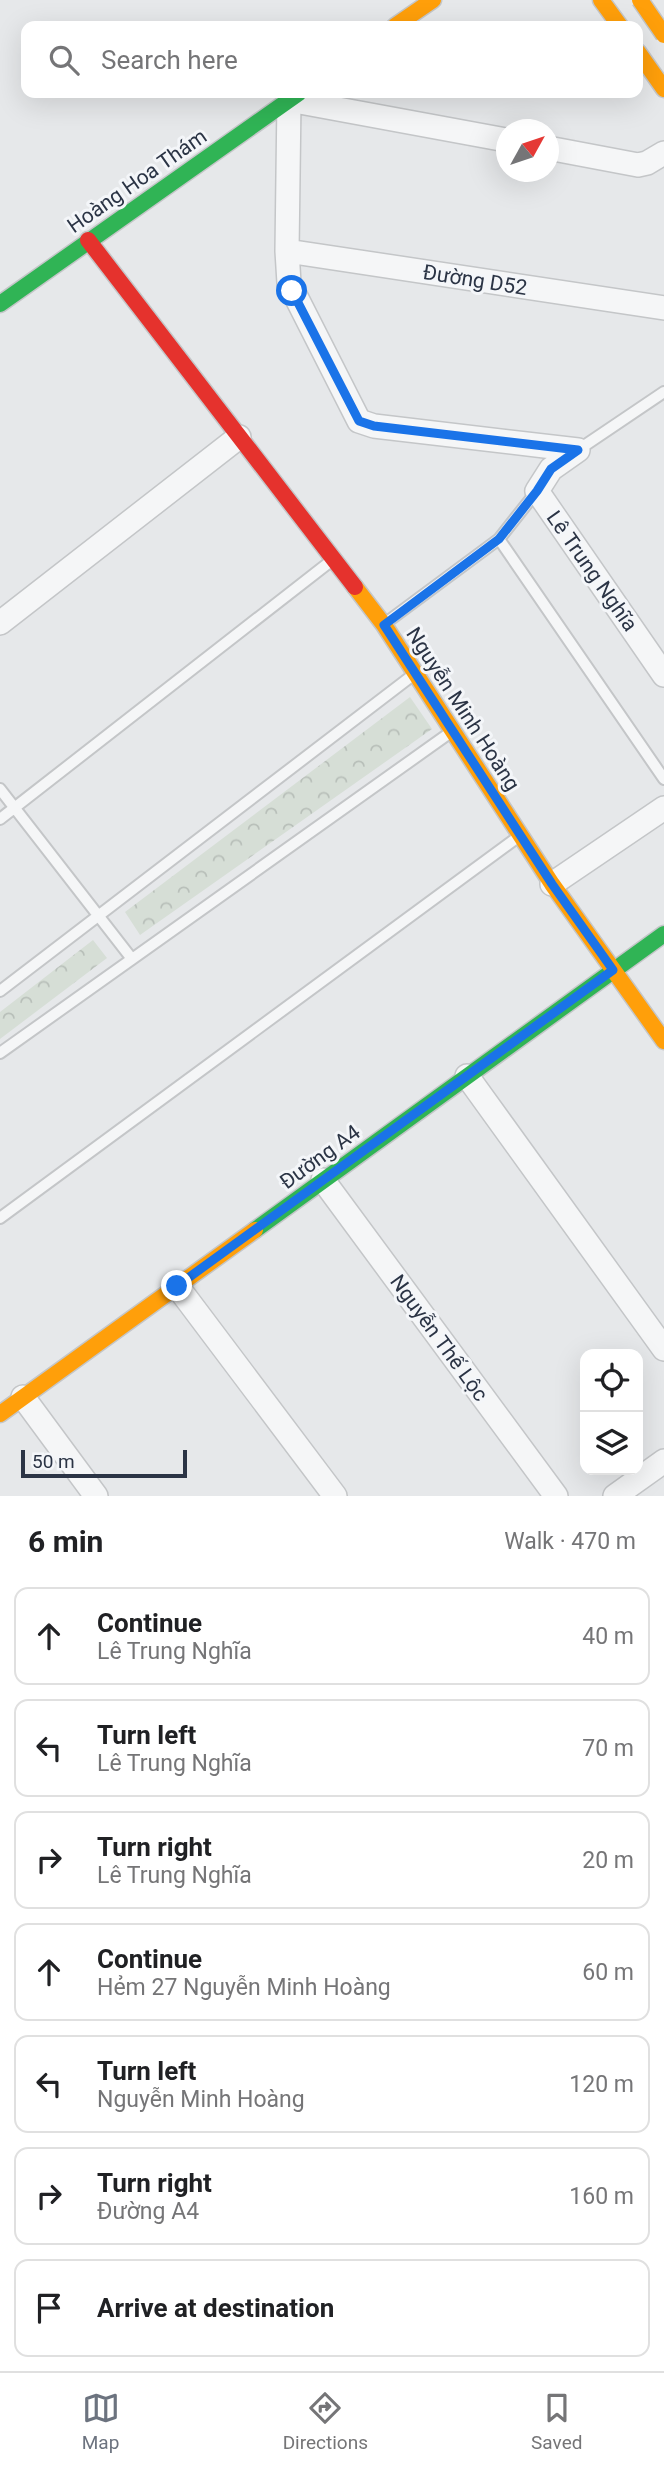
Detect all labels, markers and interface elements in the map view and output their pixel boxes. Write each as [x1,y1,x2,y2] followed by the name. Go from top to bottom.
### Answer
[21,21,643,98] search box
[45,41,83,79] icon: search
[101,45,238,75] text: Search here
[496,119,559,182] north arrow
[63,124,211,238] street label: Hoàng Hoa Thám
[421,260,529,300] street label: Đường D52
[276,275,307,306] route start
[542,506,642,636] street label: Lê Trung Nghĩa
[401,623,525,795] street label: Nguyễn Minh Hoàng
[275,1120,365,1194] street label: Đường A4
[161,1270,192,1301] route end
[385,1270,493,1406] street label: Nguyễn Thế Lộc
[580,1349,643,1475] map controls
[580,1349,643,1412] button: locate
[580,1412,643,1475] button: layers
[21,1447,187,1479] scale bar
[32,1450,75,1473] text: 50 m
[28,1524,103,1559] text: 6 min
[504,1528,636,1555] text: Walk · 470 m
[97,1608,202,1638] text: Continue
[30,1617,68,1655] icon: ahead
[582,1623,634,1650] text: 40 m
[97,1638,252,1665] text: Lê Trung Nghĩa
[97,1720,196,1750] text: Turn left
[30,1729,68,1767] icon: left
[582,1735,634,1762] text: 70 m
[97,1750,252,1777] text: Lê Trung Nghĩa
[97,1832,212,1862] text: Turn right
[30,1841,68,1879] icon: right
[582,1847,634,1874] text: 20 m
[97,1862,252,1889] text: Lê Trung Nghĩa
[97,1944,202,1974] text: Continue
[30,1953,68,1991] icon: ahead
[582,1959,634,1986] text: 60 m
[97,1974,391,2001] text: Hẻm 27 Nguyễn Minh Hoàng
[97,2056,196,2086] text: Turn left
[30,2065,68,2103] icon: left
[569,2071,634,2098] text: 120 m
[97,2086,305,2113] text: Nguyễn Minh Hoàng
[97,2168,212,2198] text: Turn right
[30,2177,68,2215] icon: right
[569,2183,634,2210] text: 160 m
[97,2198,199,2225] text: Đường A4
[30,2289,68,2327] icon: arrive
[97,2293,334,2323] text: Arrive at destination
[82,2389,120,2454] tab: Map
[283,2389,368,2454] tab: Directions
[531,2389,582,2454] tab: Saved

